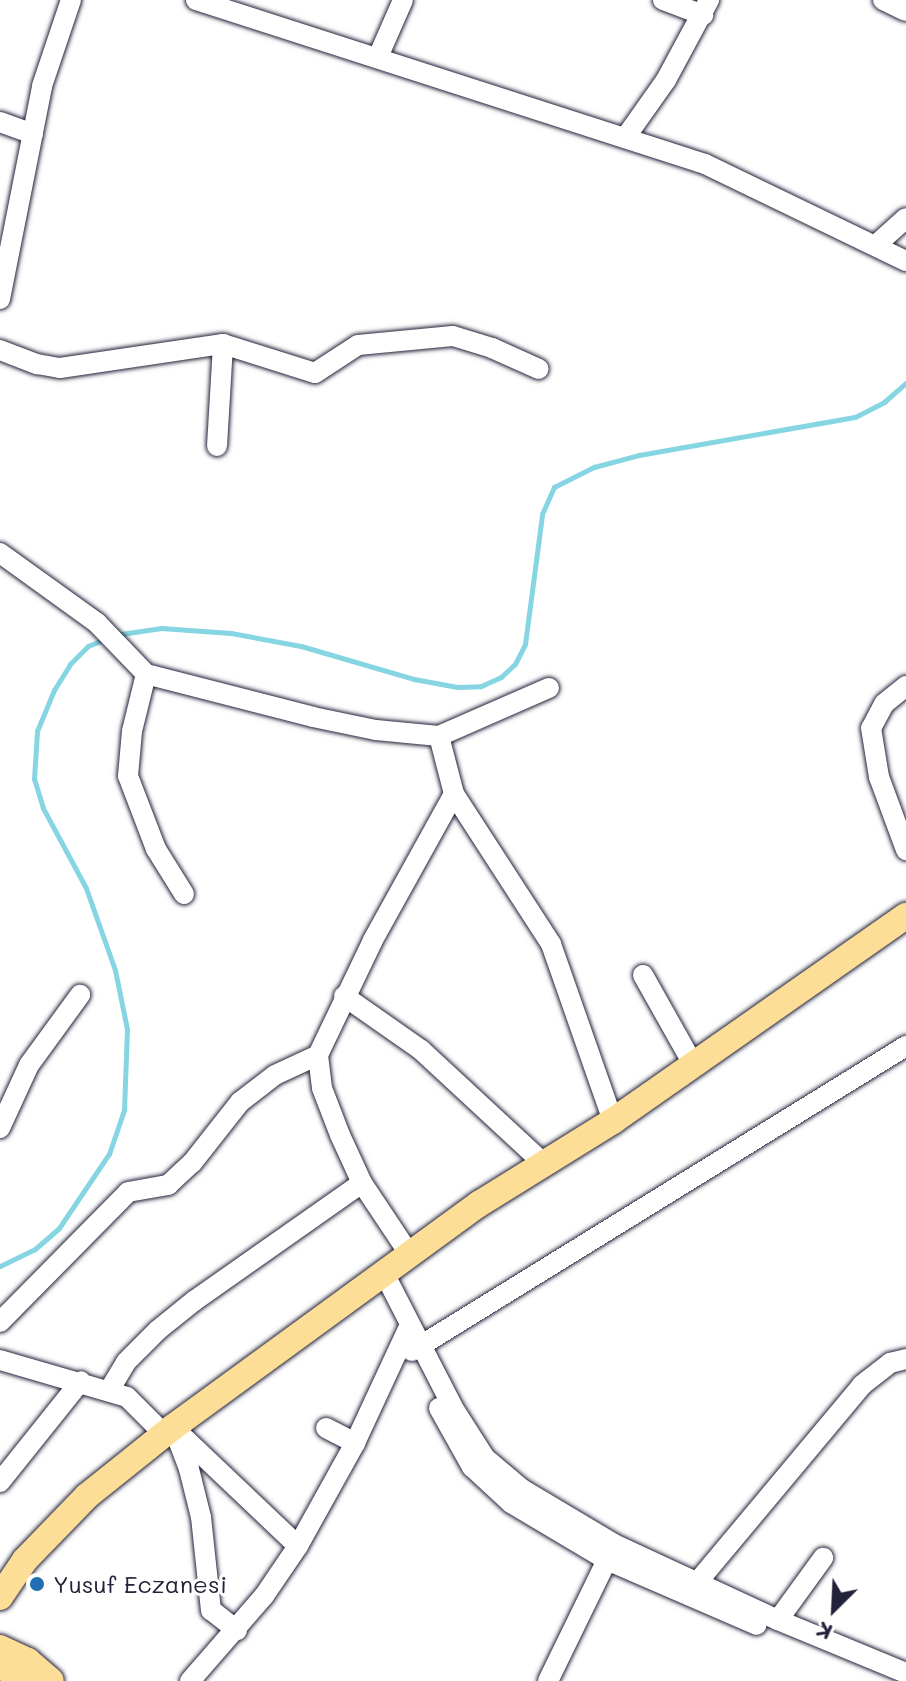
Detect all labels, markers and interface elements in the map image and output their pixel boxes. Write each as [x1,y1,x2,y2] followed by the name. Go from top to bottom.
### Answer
[794,1569,874,1649] north arrow
[53,1570,227,1598] place label: Yusuf Eczanesi
[28,1575,46,1593] marker: Yusuf Eczanesi
[812,1615,837,1648] text: K

